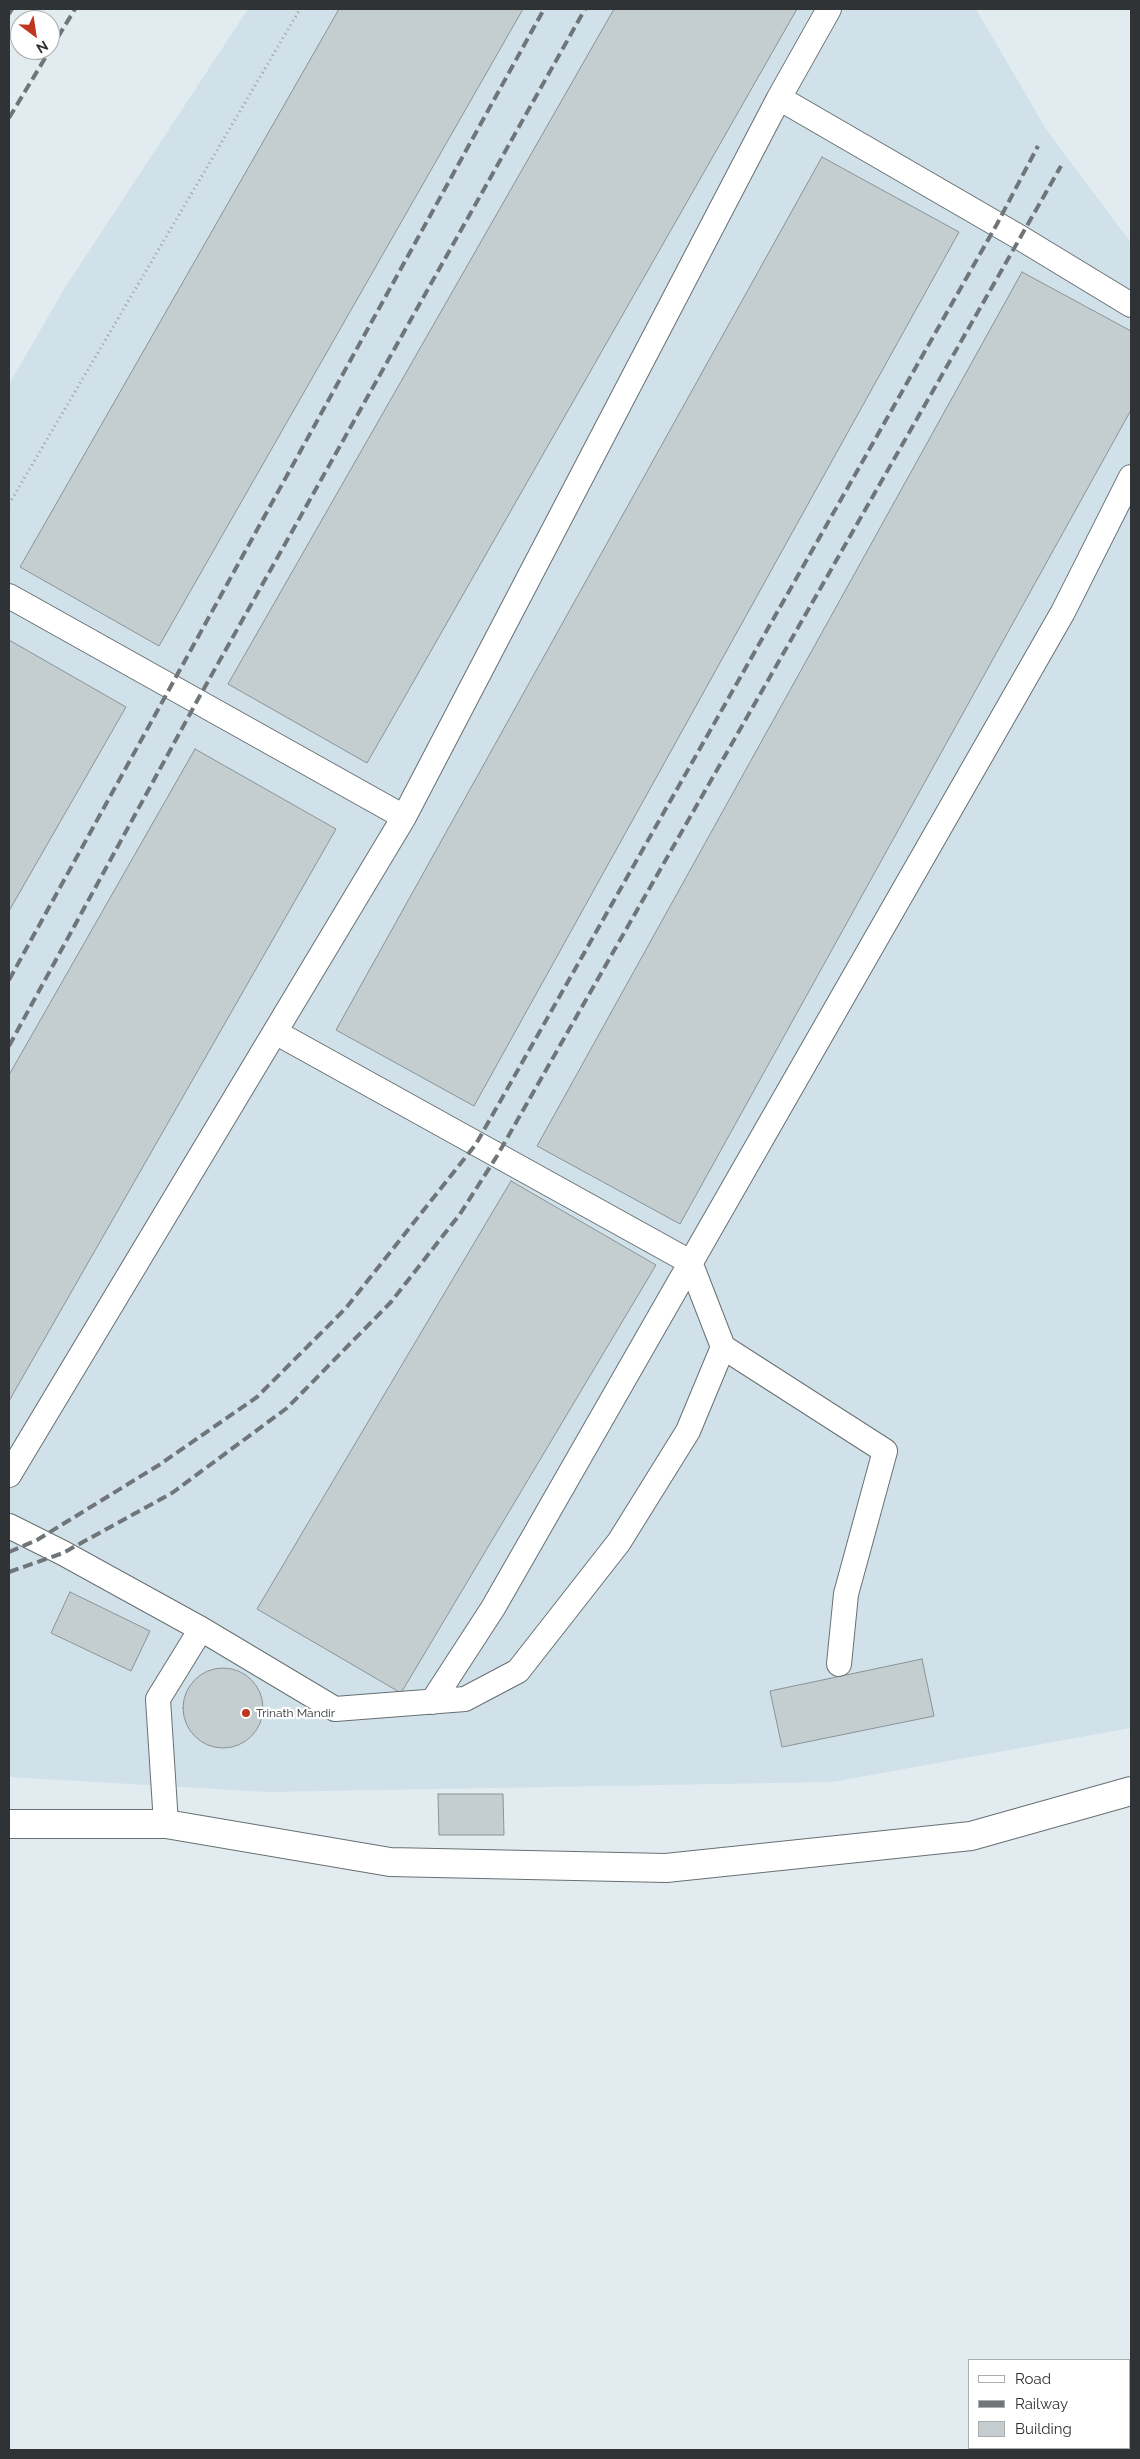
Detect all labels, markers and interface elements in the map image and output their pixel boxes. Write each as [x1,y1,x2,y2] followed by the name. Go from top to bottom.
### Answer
[10,10,60,60] north arrow
[34,37,51,57] text: N
[256,1706,335,1720] place label: Trinath Mandir
[240,1707,252,1719] marker: Trinath Mandir
[968,2359,1130,2449] legend
[1015,2370,1051,2388] text: Road
[1015,2395,1068,2413] text: Railway
[1015,2420,1072,2438] text: Building

